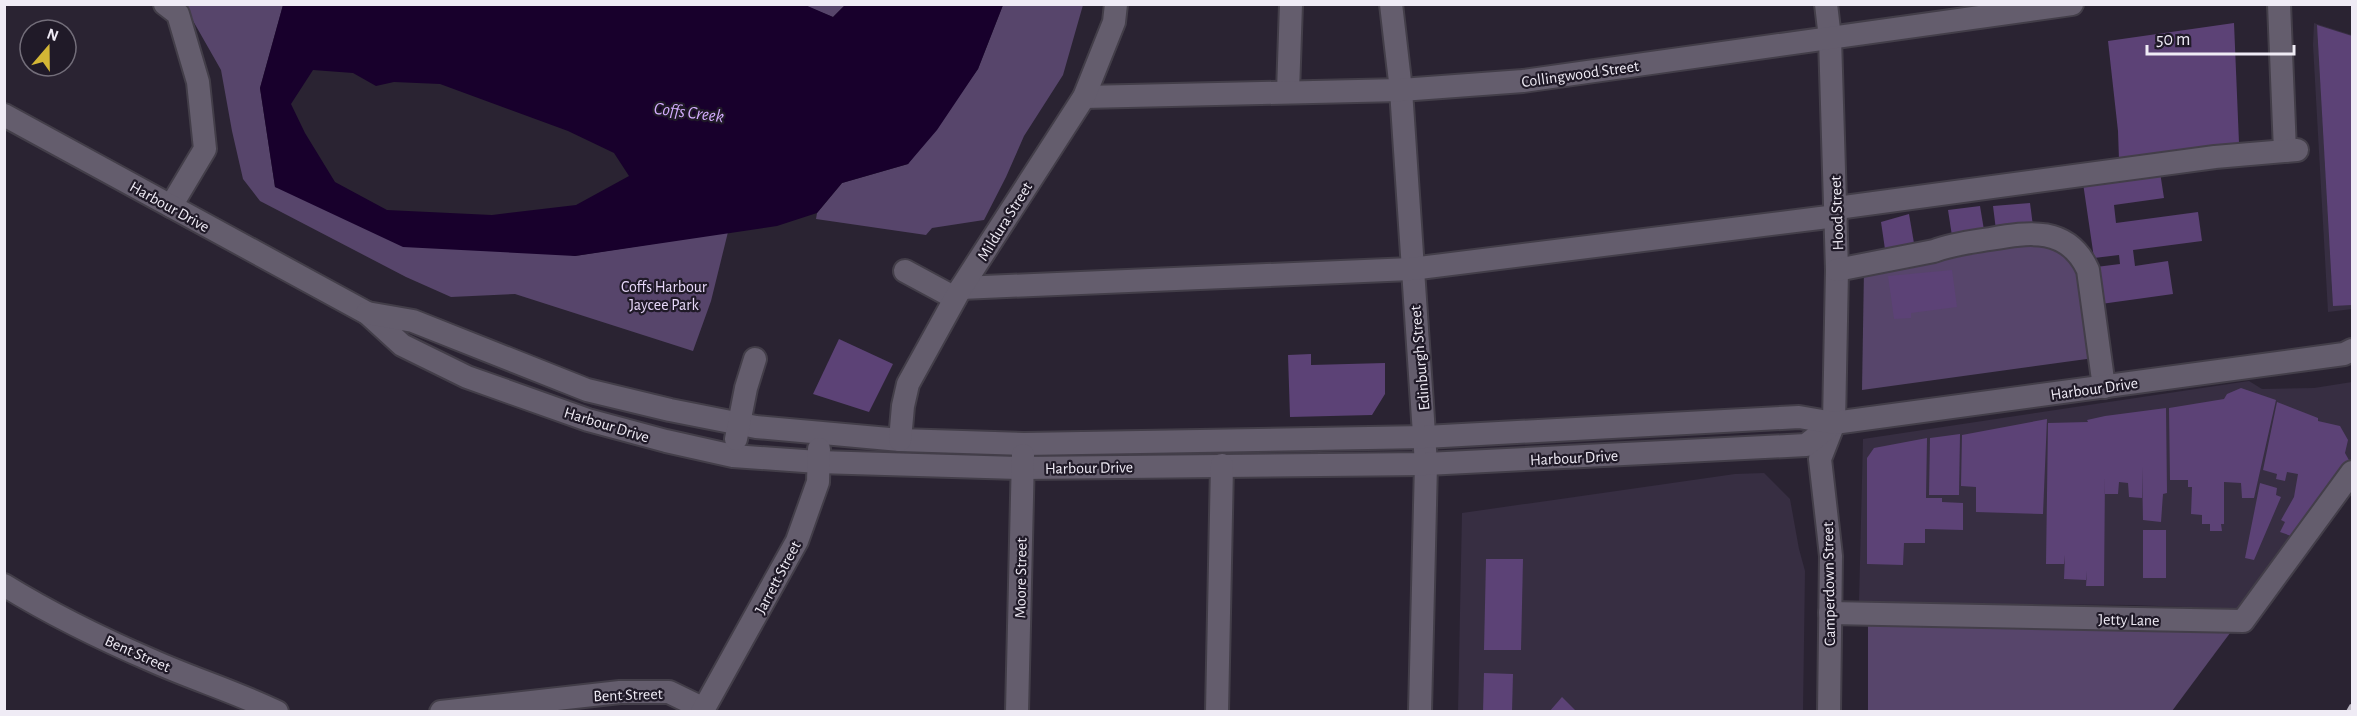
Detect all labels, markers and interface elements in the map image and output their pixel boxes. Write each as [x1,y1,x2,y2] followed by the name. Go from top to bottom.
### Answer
[18,18,78,78] north arrow
[2147,18,2294,56] scale bar
[45,25,61,44] text: N
[2156,31,2190,49] text: 50 m
[1520,58,1640,90] street label: Collingwood Street
[653,100,725,126] water label: Coffs Creek
[1828,175,1846,251] street label: Hood Street
[127,178,212,235] street label: Harbour Drive
[974,179,1035,264] street label: Mildura Street
[621,279,708,314] park label: Coffs Harbour Jaycee Park
[1407,305,1433,411] street label: Edinburgh Street
[2049,375,2139,403] street label: Harbour Drive
[562,404,651,446] street label: Harbour Drive
[1530,448,1619,468] street label: Harbour Drive
[1045,459,1133,477] street label: Harbour Drive
[1820,522,1838,646] street label: Camperdown Street
[752,538,804,617] street label: Jarrett Street
[1012,538,1030,619] street label: Moore Street
[2098,611,2160,630] street label: Jetty Lane
[103,632,173,675] street label: Bent Street
[593,686,663,704] street label: Bent Street

